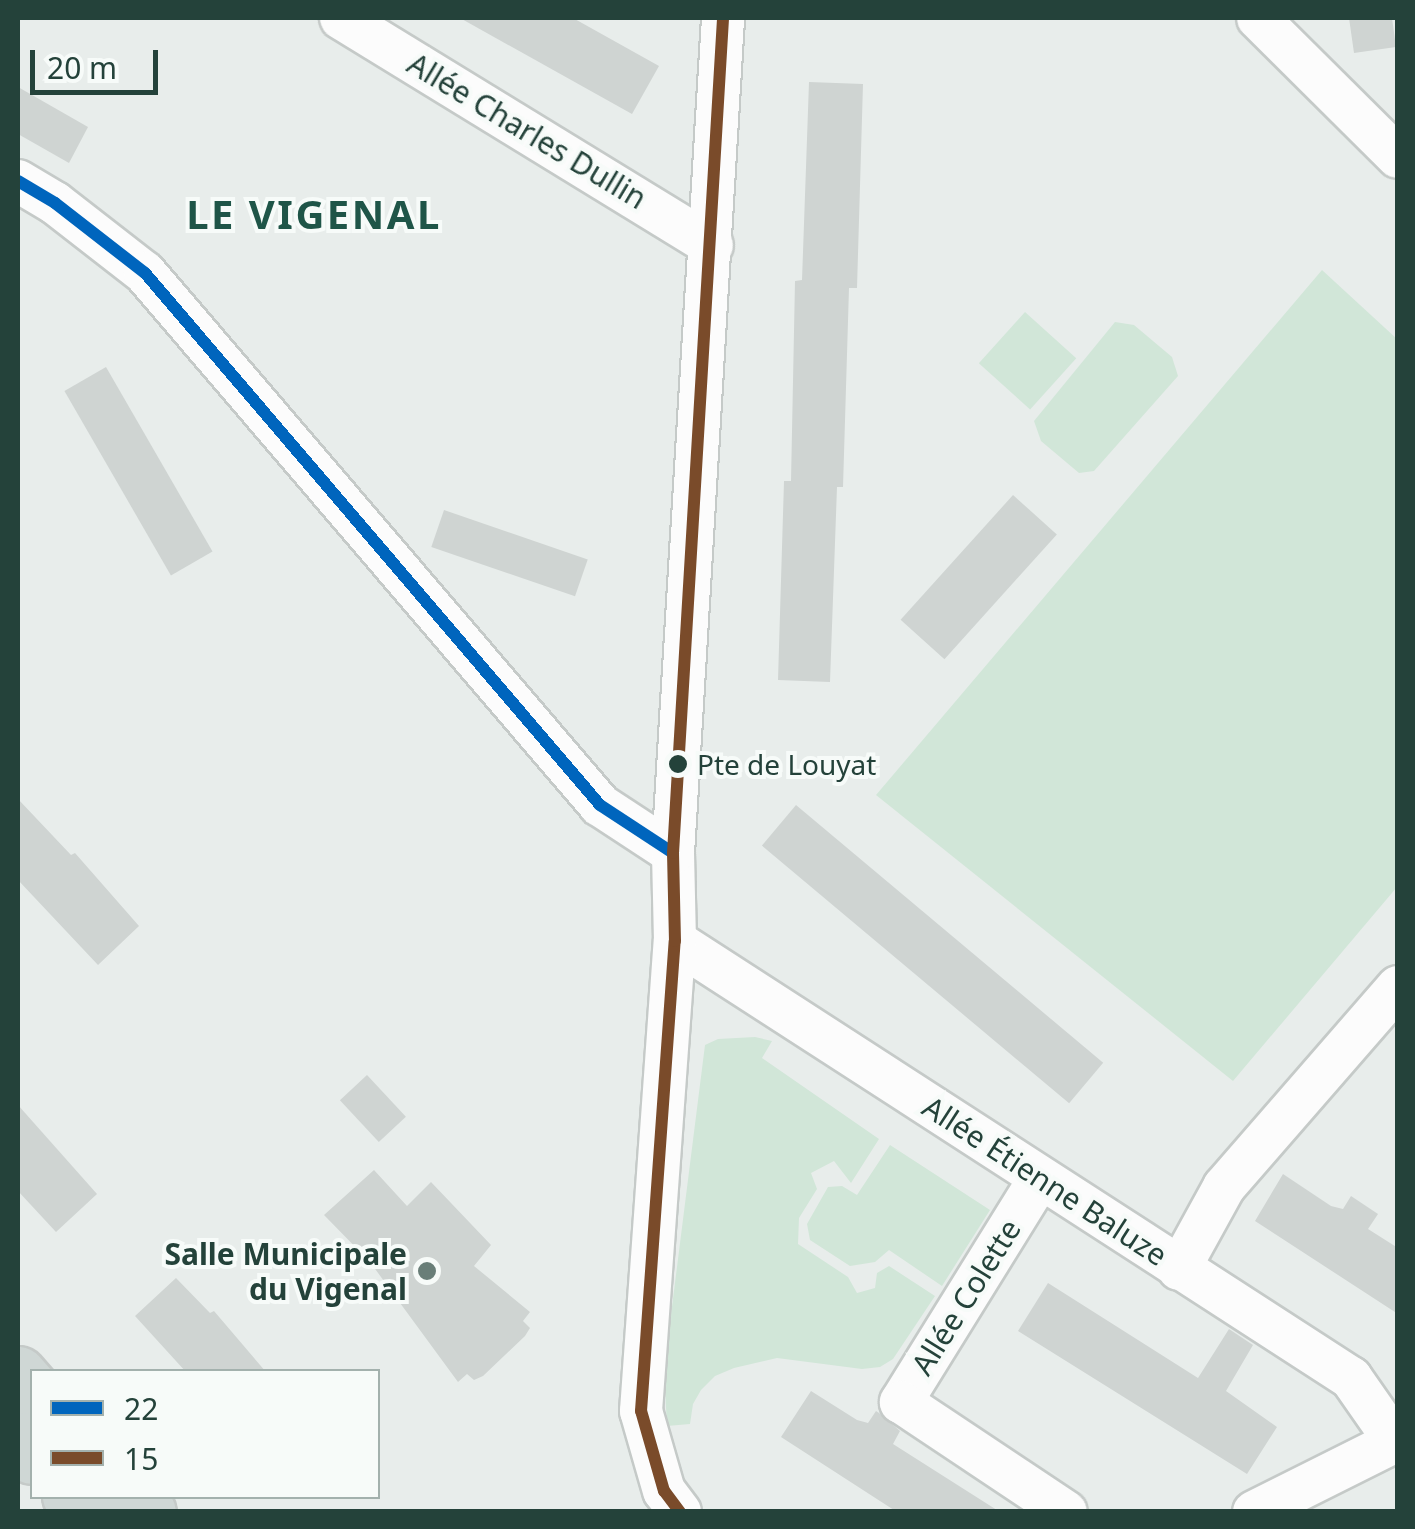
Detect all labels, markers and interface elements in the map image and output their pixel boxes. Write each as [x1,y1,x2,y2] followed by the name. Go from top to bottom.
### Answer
[35,30,162,92] scale bar
[401,46,653,216] street label: Allée Charles Dullin
[47,47,117,88] text: 20 m
[186,190,442,238] district label: LE VIGENAL
[697,747,876,781] place label: Pte de Louyat
[668,754,688,774] marker: Pte de Louyat
[916,1089,1174,1273] street label: Allée Étienne Baluze
[904,1213,1028,1381] street label: Allée Colette
[164,1236,407,1306] place label: Salle Municipale du Vigenal
[416,1260,438,1282] marker: Salle Municipale du Vigenal
[30,1369,380,1499] legend
[124,1388,158,1429] text: 22
[124,1438,158,1479] text: 15

